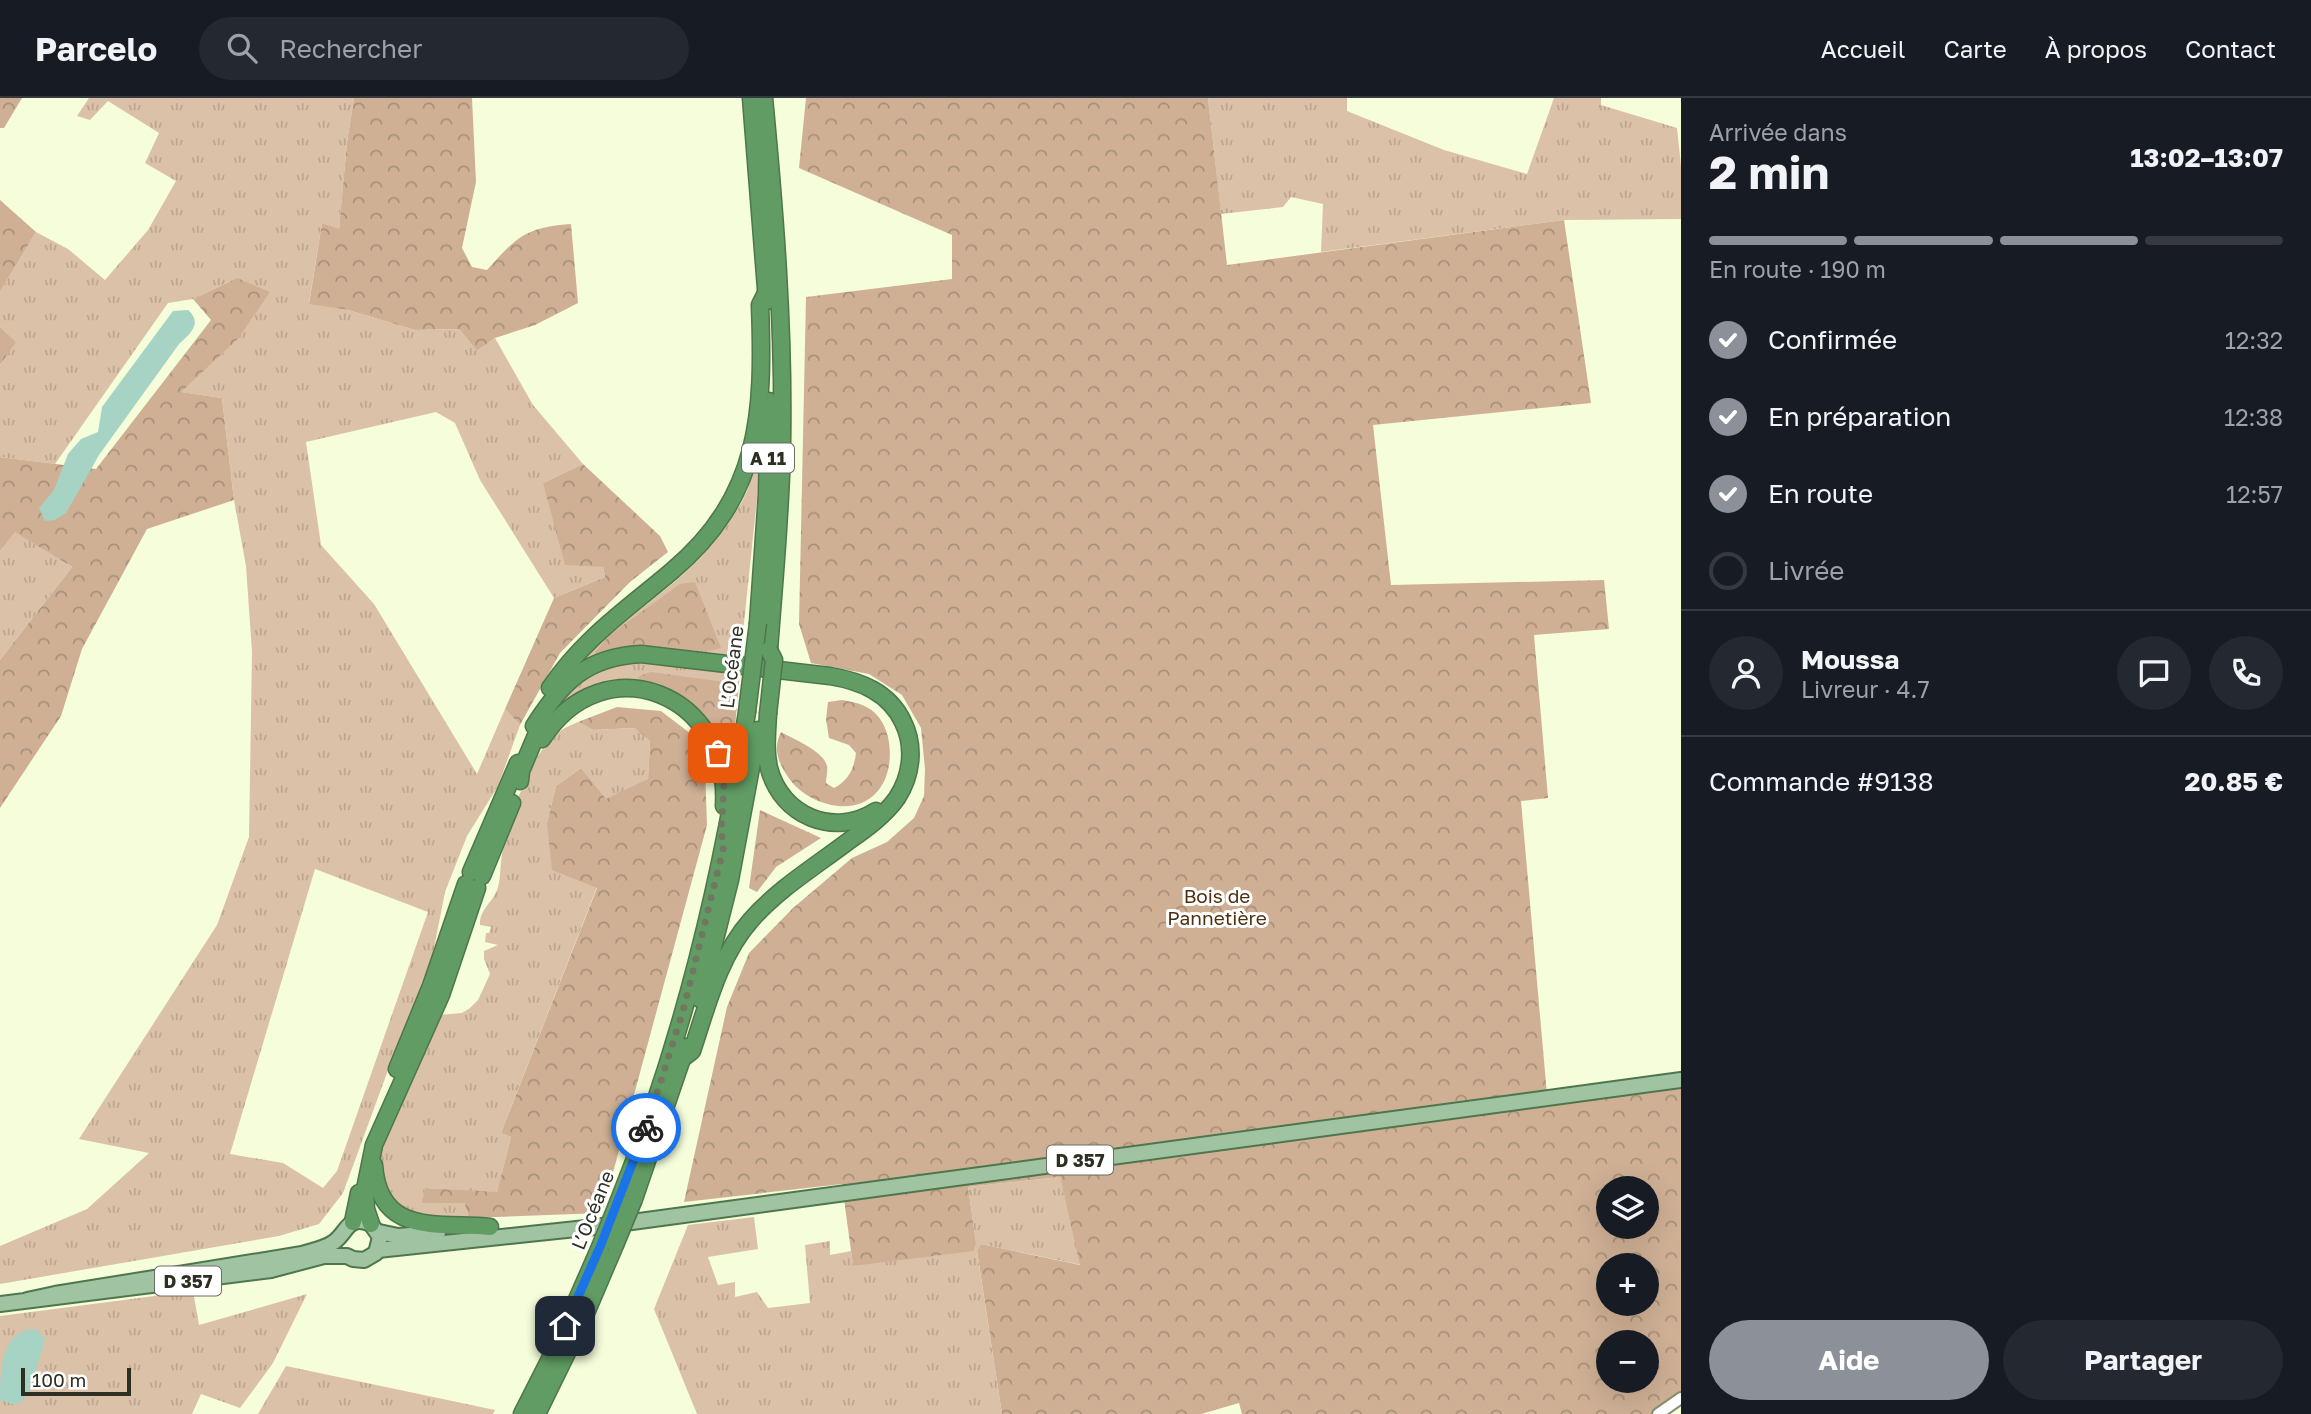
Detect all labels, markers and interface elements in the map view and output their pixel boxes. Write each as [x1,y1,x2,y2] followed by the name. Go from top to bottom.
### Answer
[199,17,689,80] search box
[35,29,157,68] text: Parcelo
[223,29,261,67] icon: search
[279,33,422,64] text: Rechercher
[1821,34,1905,63] text: Accueil
[1943,34,2007,63] text: Carte
[2045,34,2147,63] text: À propos
[2185,34,2276,63] text: Contact
[1709,118,1847,146] text: Arrivée dans
[2130,142,2283,173] text: 13:02–13:07
[1709,144,1829,199] text: 2 min
[1709,255,1886,283] text: En route · 190 m
[1709,321,1747,359] icon: check
[1768,324,1897,355] text: Confirmée
[2225,326,2283,354] text: 12:32
[1709,398,1747,436] icon: check
[1768,401,1951,432] text: En préparation
[2224,403,2283,431] text: 12:38
[742,444,794,472] road number: A 11
[1709,475,1747,513] icon: check
[1768,478,1873,509] text: En route
[2226,480,2283,508] text: 12:57
[1768,555,1844,586] text: Livrée
[715,624,747,710] street label: L’Océane
[1709,636,1783,710] button: person
[2117,636,2191,710] button: chat
[2209,636,2283,710] button: phone
[1801,644,1899,675] text: Moussa
[1801,675,1930,703] text: Livreur · 4.7
[688,723,748,783] pin
[699,734,737,772] icon: bag
[1709,766,1934,797] text: Commande #9138
[2185,766,2283,797] text: 20.85 €
[1167,884,1267,929] park label: Bois de Pannetière
[611,1093,681,1163] courier
[627,1109,665,1147] icon: bike
[1047,1146,1113,1175] road number: D 357
[566,1167,618,1253] street label: L’Océane
[1596,1176,1659,1393] map controls
[1596,1176,1659,1239] button: layers
[1596,1253,1659,1316] button: +
[155,1266,221,1296] road number: D 357
[535,1296,595,1356] pin
[546,1307,584,1345] icon: home
[1709,1320,1989,1400] button: Aide
[2003,1320,2283,1400] button: Partager
[1596,1330,1659,1393] button: −
[21,1365,131,1397] scale bar
[32,1368,86,1391] text: 100 m

